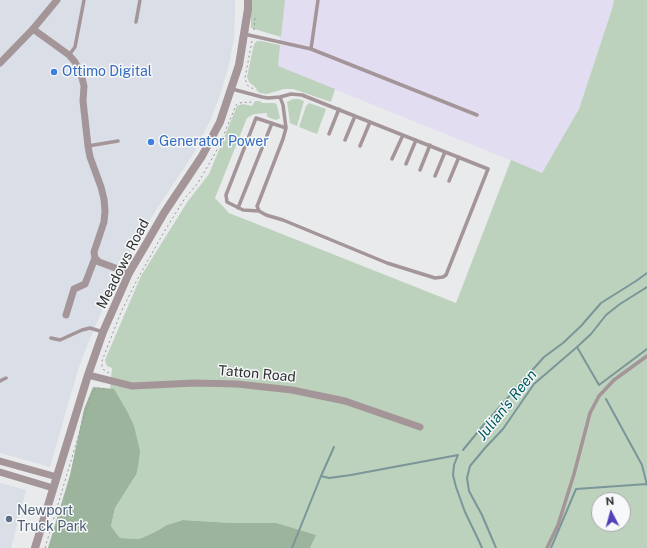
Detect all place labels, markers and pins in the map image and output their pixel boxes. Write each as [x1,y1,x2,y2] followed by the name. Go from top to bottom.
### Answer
[62,64,152,80] place label: Ottimo Digital
[49,67,59,77] marker: Ottimo Digital
[159,134,269,150] place label: Generator Power
[146,137,156,147] marker: Generator Power
[17,503,87,536] place label: Newport Truck Park
[4,514,14,524] marker: Newport Truck Park

